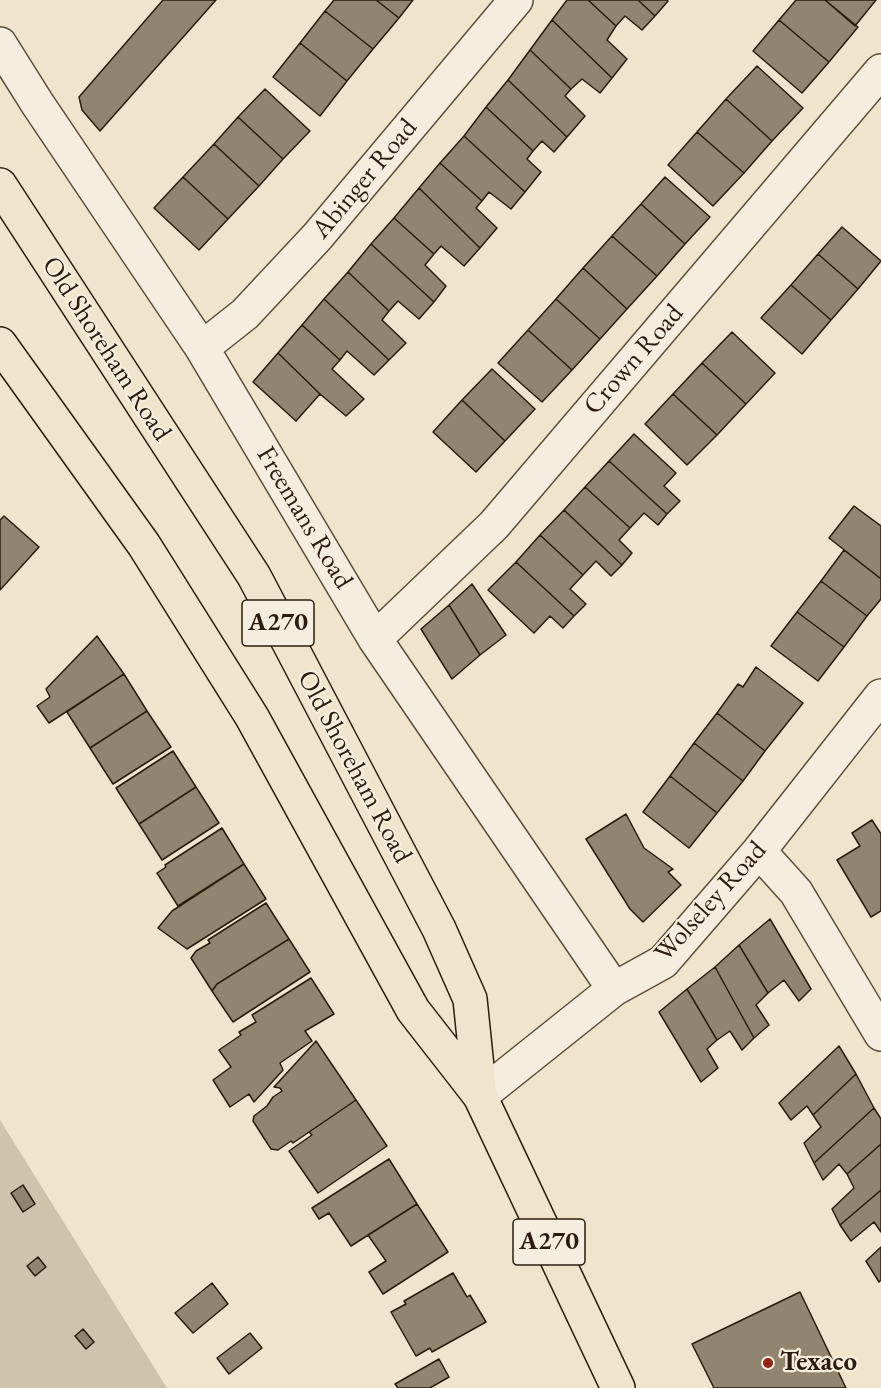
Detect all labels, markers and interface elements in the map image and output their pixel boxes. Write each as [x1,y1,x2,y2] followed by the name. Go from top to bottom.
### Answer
[305,112,425,246] street label: Abinger Road
[34,251,178,447] street label: Old Shoreham Road
[577,298,691,422] street label: Crown Road
[249,441,359,595] street label: Freemans Road
[242,600,314,646] road number: A270
[290,665,418,869] street label: Old Shoreham Road
[648,835,774,969] street label: Wolseley Road
[513,1219,585,1265] road number: A270
[780,1347,857,1379] place label: Texaco
[761,1356,775,1370] marker: Texaco

